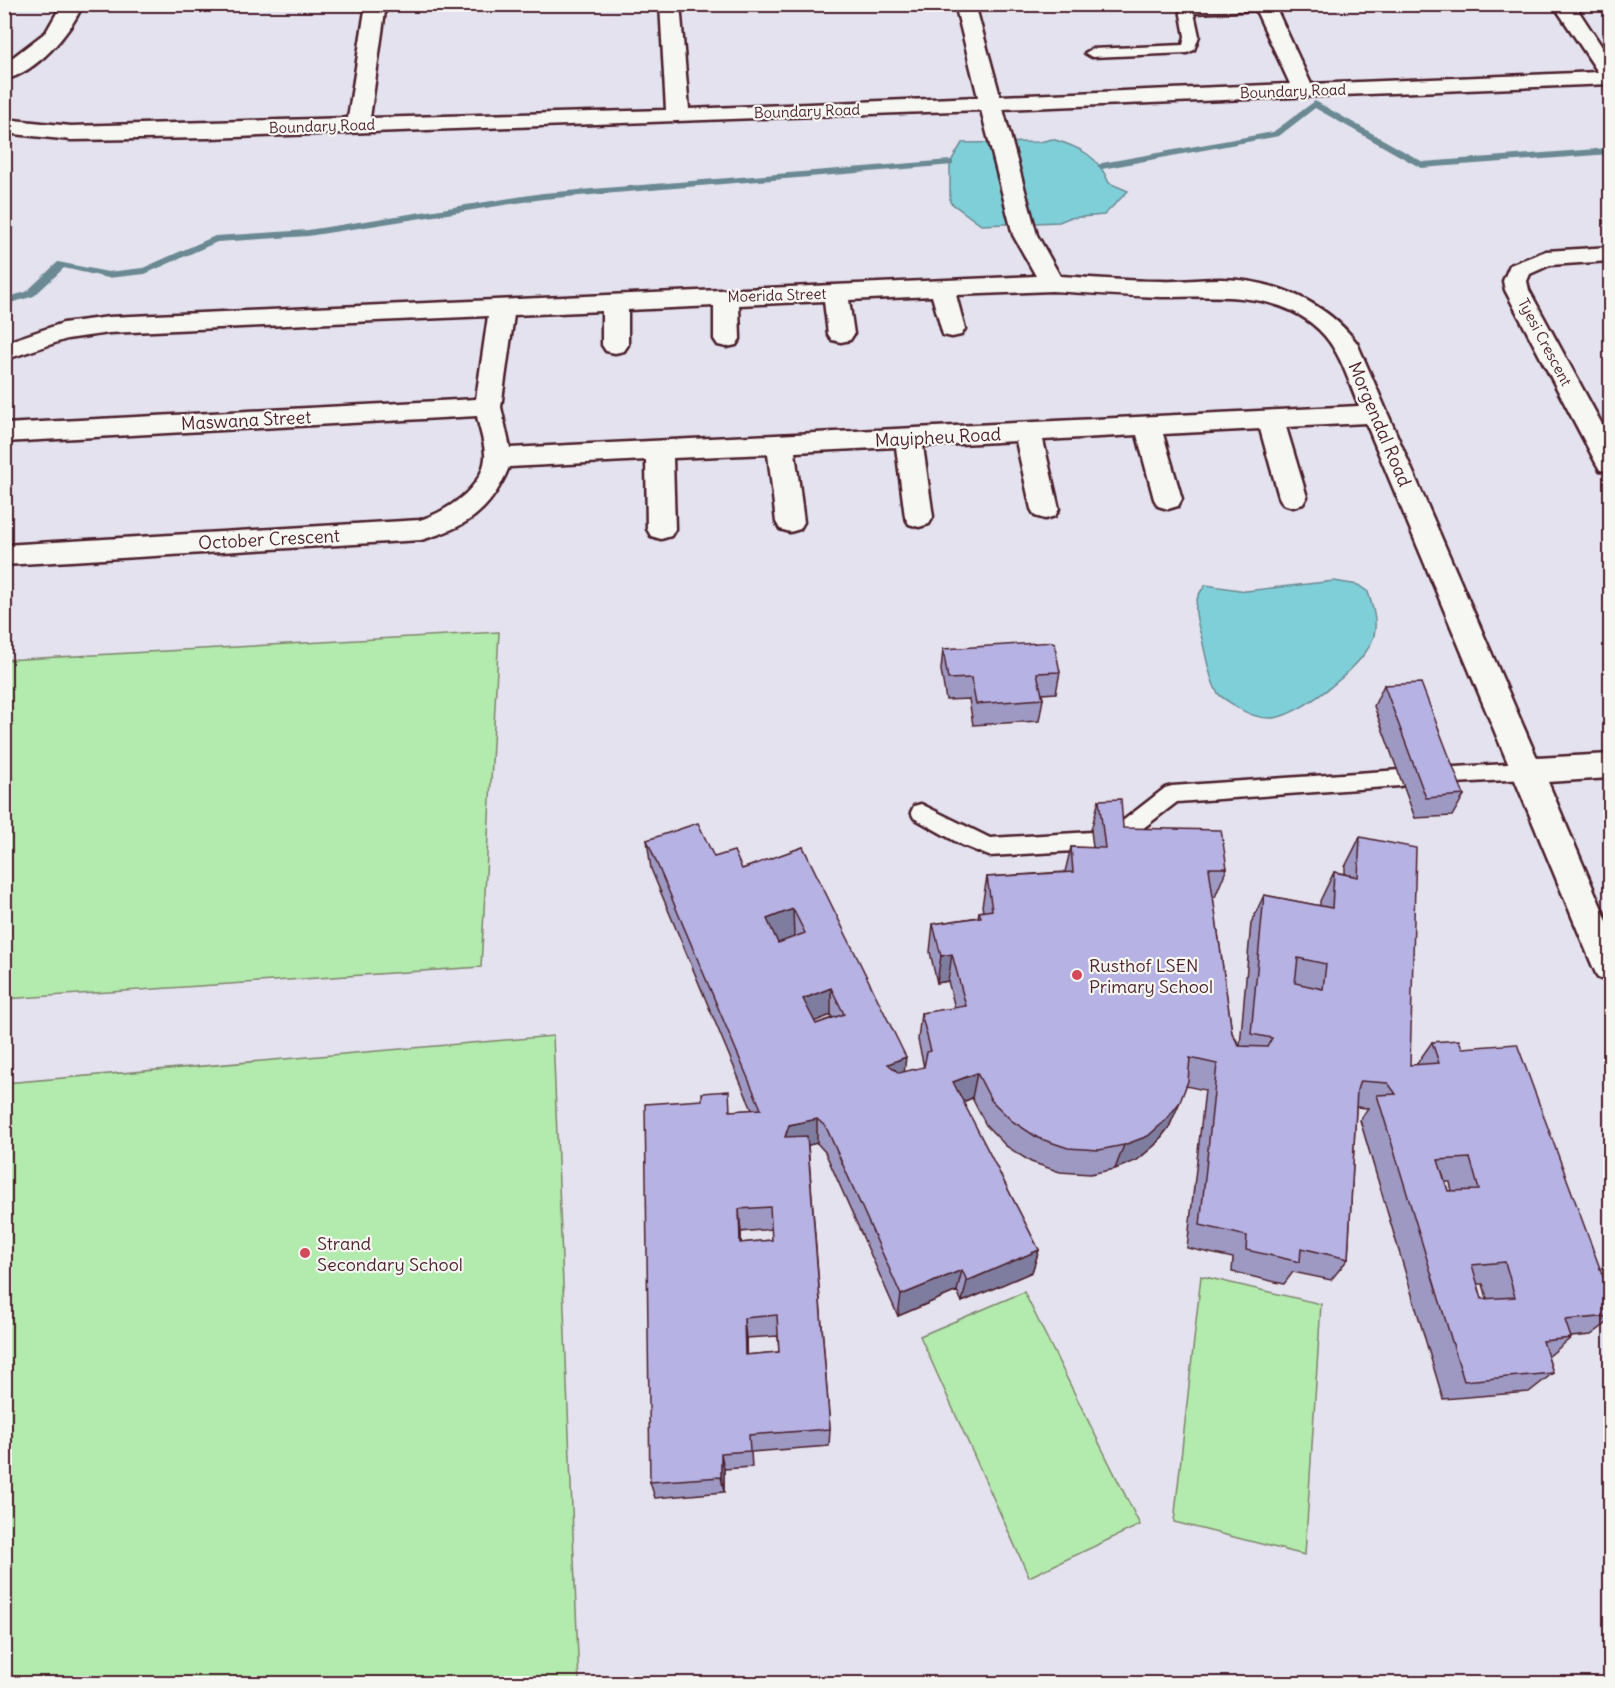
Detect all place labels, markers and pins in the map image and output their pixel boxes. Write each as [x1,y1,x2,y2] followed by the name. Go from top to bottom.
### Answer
[1089,954,1213,998] place label: Rusthof LSEN Primary School
[1070,968,1084,982] marker: Rusthof LSEN Primary School
[317,1232,463,1276] place label: Strand Secondary School
[298,1246,312,1260] marker: Strand Secondary School

